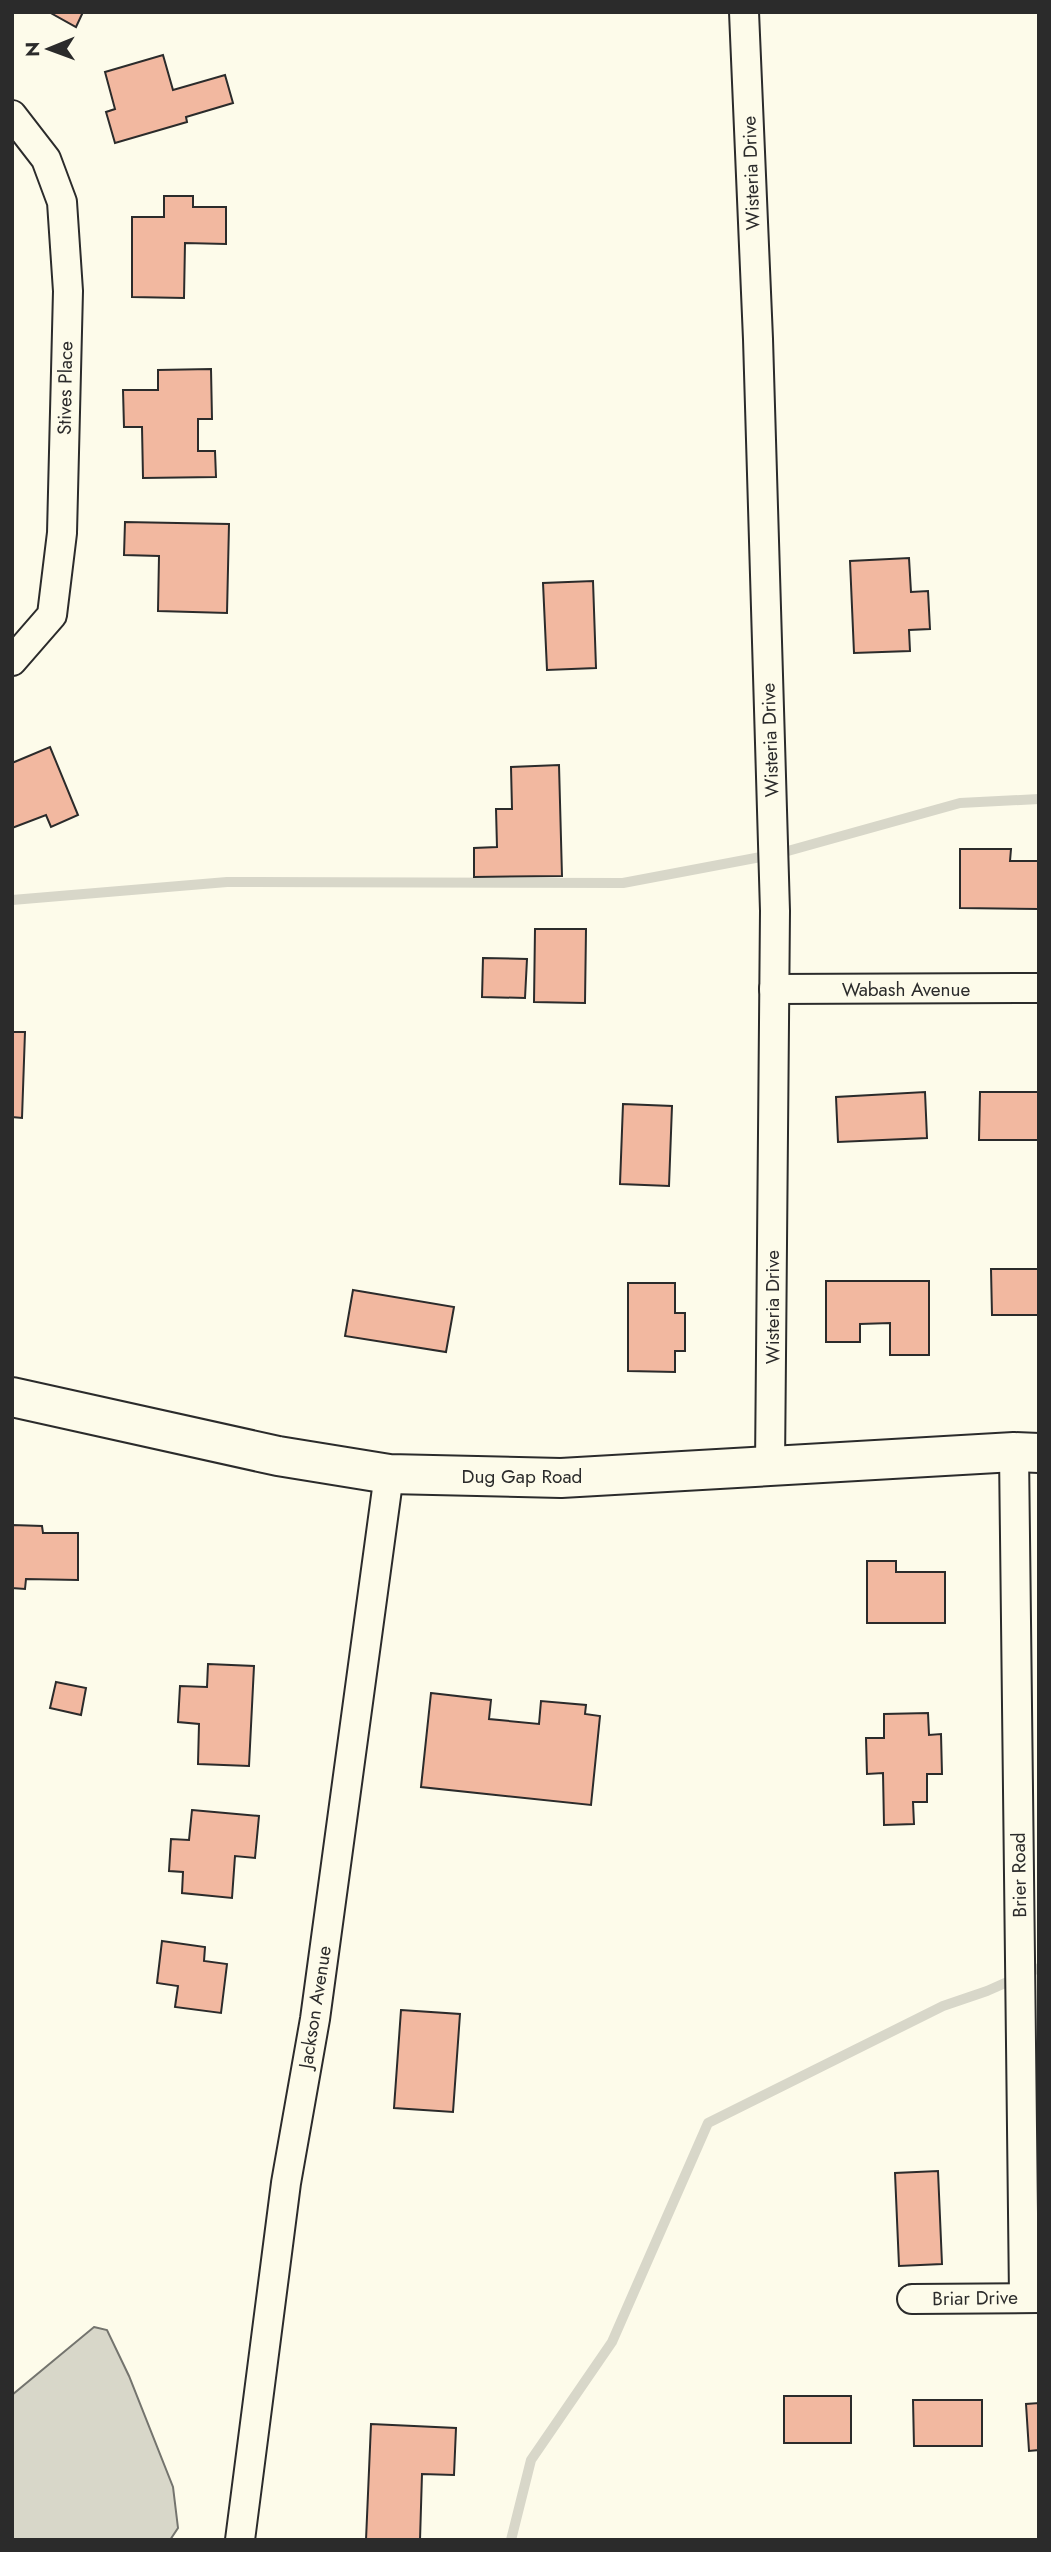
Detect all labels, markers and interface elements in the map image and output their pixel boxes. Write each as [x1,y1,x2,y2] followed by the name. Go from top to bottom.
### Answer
[14,14,84,84] north arrow
[19,42,46,57] text: N
[736,115,766,231] street label: Wisteria Drive
[51,341,79,435] street label: Stives Place
[755,682,785,798] street label: Wisteria Drive
[842,976,970,1003] street label: Wabash Avenue
[759,1250,786,1364] street label: Wisteria Drive
[462,1463,582,1490] street label: Dug Gap Road
[1005,1832,1033,1918] street label: Brier Road
[291,1943,338,2073] street label: Jackson Avenue
[932,2284,1018,2312] street label: Briar Drive

